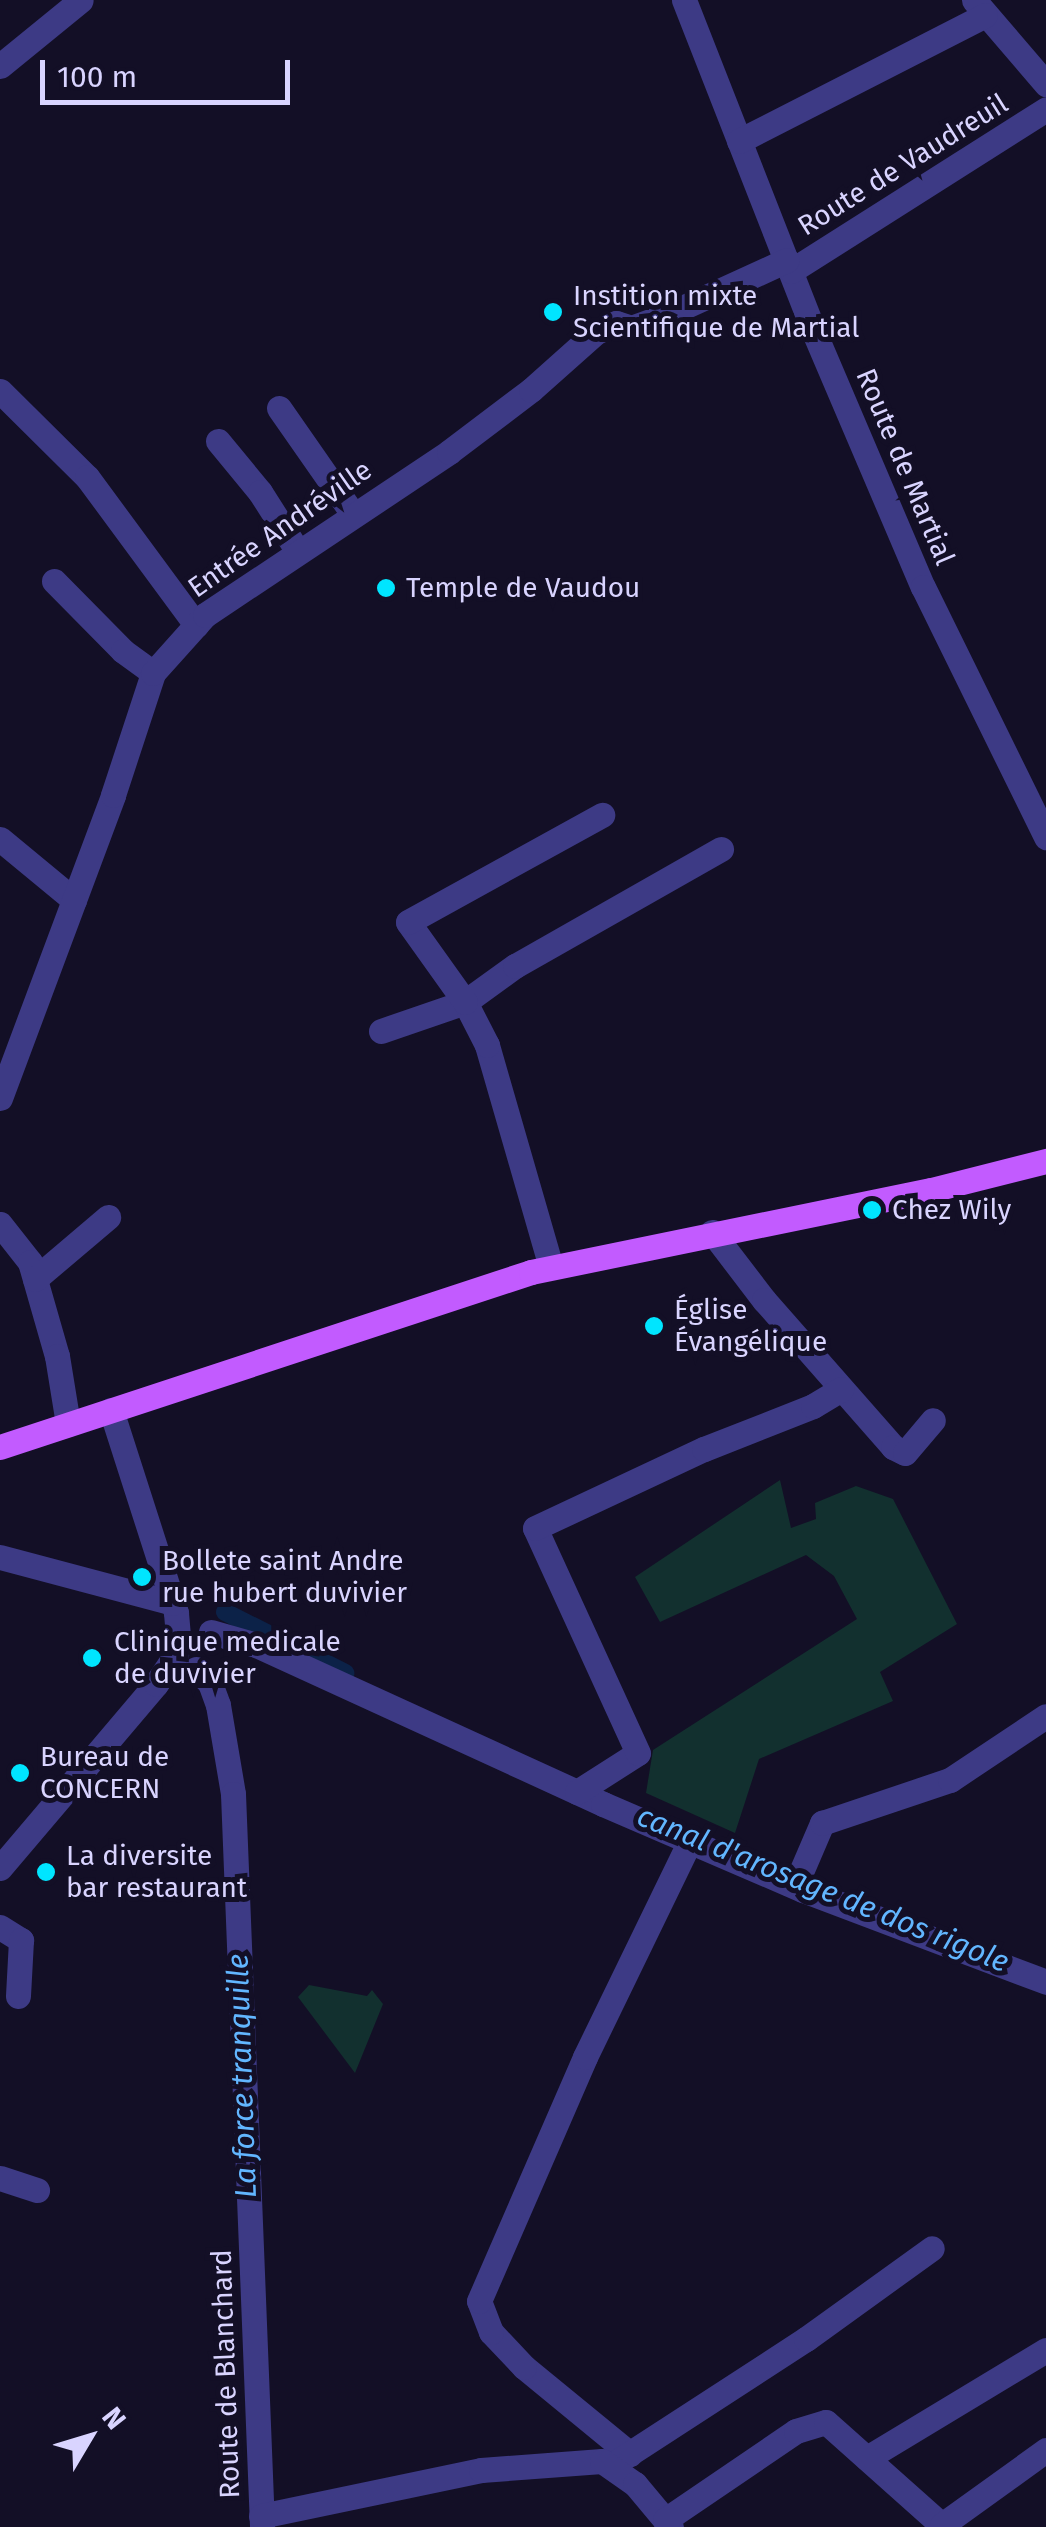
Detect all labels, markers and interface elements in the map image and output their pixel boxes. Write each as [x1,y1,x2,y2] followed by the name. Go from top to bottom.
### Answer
[45,40,295,102] scale bar
[57,59,137,95] text: 100 m
[792,87,1014,243] street label: Route de Vaudreuil
[573,279,859,345] place label: Instition mixte Scientifique de Martial
[542,301,564,323] marker: Instition mixte Scientifique de Martial
[849,364,961,570] street label: Route de Martial
[182,453,378,605] street label: Entrée Andréville
[406,571,640,605] place label: Temple de Vaudou
[375,577,397,599] marker: Temple de Vaudou
[892,1193,1011,1227] place label: Chez Wily
[861,1199,883,1221] marker: Chez Wily
[674,1293,827,1359] place label: Église Évangélique
[643,1315,665,1337] marker: Église Évangélique
[162,1544,407,1610] place label: Bollete saint Andre rue hubert duvivier
[131,1566,153,1588] marker: Bollete saint Andre rue hubert duvivier
[114,1625,341,1691] place label: Clinique medicale de duvivier
[79,1645,105,1671] marker: Clinique medicale de duvivier
[40,1740,169,1806] place label: Bureau de CONCERN
[9,1762,31,1784] marker: Bureau de CONCERN
[632,1798,1014,1980] water label: canal d'arosage de dos rigole
[66,1839,247,1905] place label: La diversite bar restaurant
[35,1861,57,1883] marker: La diversite bar restaurant
[220,1953,264,2199] water label: La force tranquille
[205,2249,247,2499] street label: Route de Blanchard
[40,2387,140,2487] north arrow
[95,2401,133,2436] text: N

